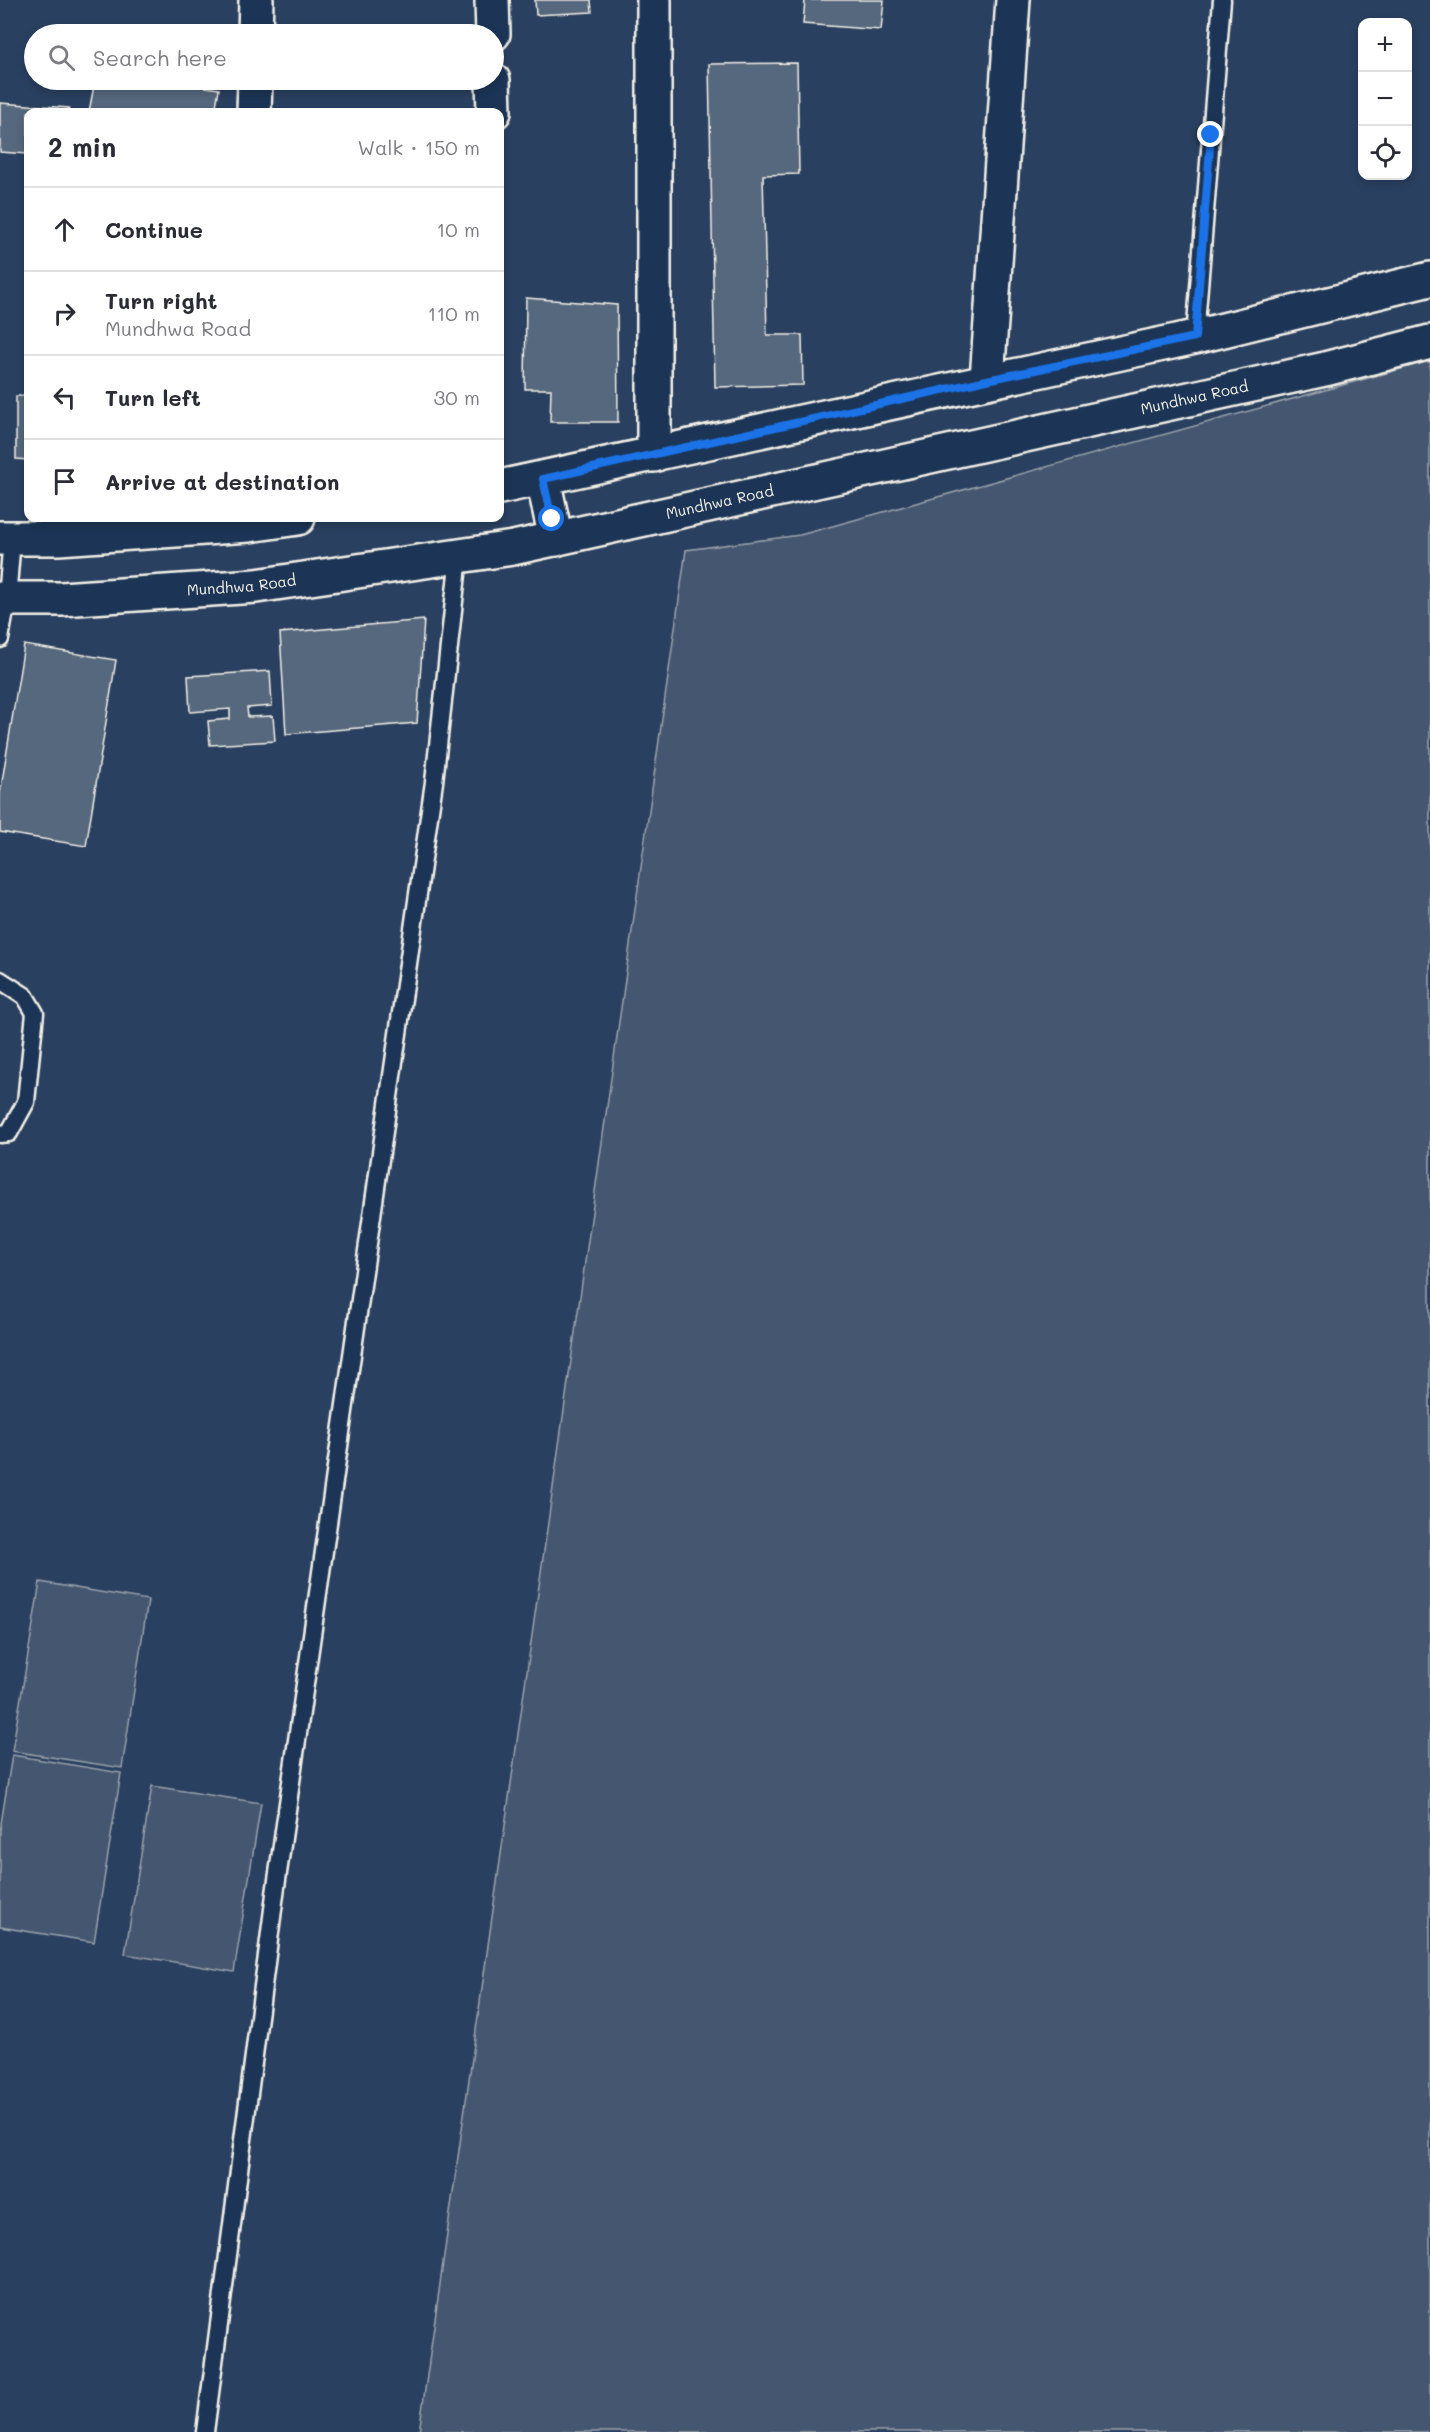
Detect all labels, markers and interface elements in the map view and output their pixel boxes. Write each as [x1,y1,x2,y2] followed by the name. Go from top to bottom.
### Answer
[1358,18,1412,180] map controls
[1358,18,1412,72] button: +
[24,24,504,90] search box
[45,41,78,74] icon: search
[93,43,227,72] text: Search here
[1358,72,1412,126] button: −
[1197,121,1223,147] route end
[1358,126,1412,180] button: locate
[48,130,116,164] text: 2 min
[358,134,480,160] text: Walk · 150 m
[48,213,81,246] icon: ahead
[105,215,203,244] text: Continue
[436,216,480,242] text: 10 m
[105,286,217,315] text: Turn right
[48,297,81,330] icon: right
[427,300,480,326] text: 110 m
[105,315,251,341] text: Mundhwa Road
[1138,375,1250,418] street label: Mundhwa Road
[48,381,81,414] icon: left
[105,383,201,412] text: Turn left
[434,384,480,410] text: 30 m
[48,465,81,498] icon: arrive
[105,467,340,496] text: Arrive at destination
[664,480,775,523] street label: Mundhwa Road
[538,505,564,531] route start
[186,569,297,600] street label: Mundhwa Road

